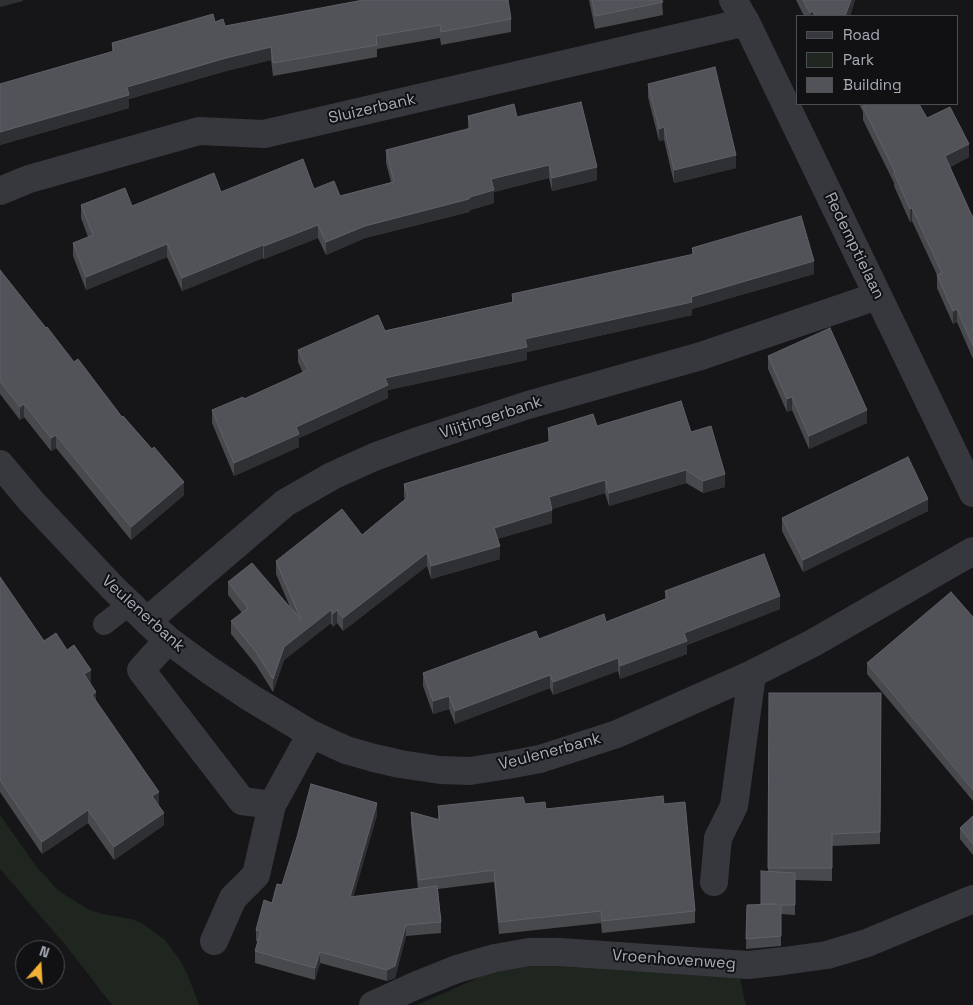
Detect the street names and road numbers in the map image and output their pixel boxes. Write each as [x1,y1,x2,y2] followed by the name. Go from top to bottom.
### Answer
[327,90,417,128] street label: Sluizerbank
[820,190,888,302] street label: Redemptielaan
[437,392,545,444] street label: Vlijtingerbank
[97,572,189,656] street label: Veulenerbank
[497,729,603,775] street label: Veulenerbank
[612,946,736,974] street label: Vroenhovenweg

